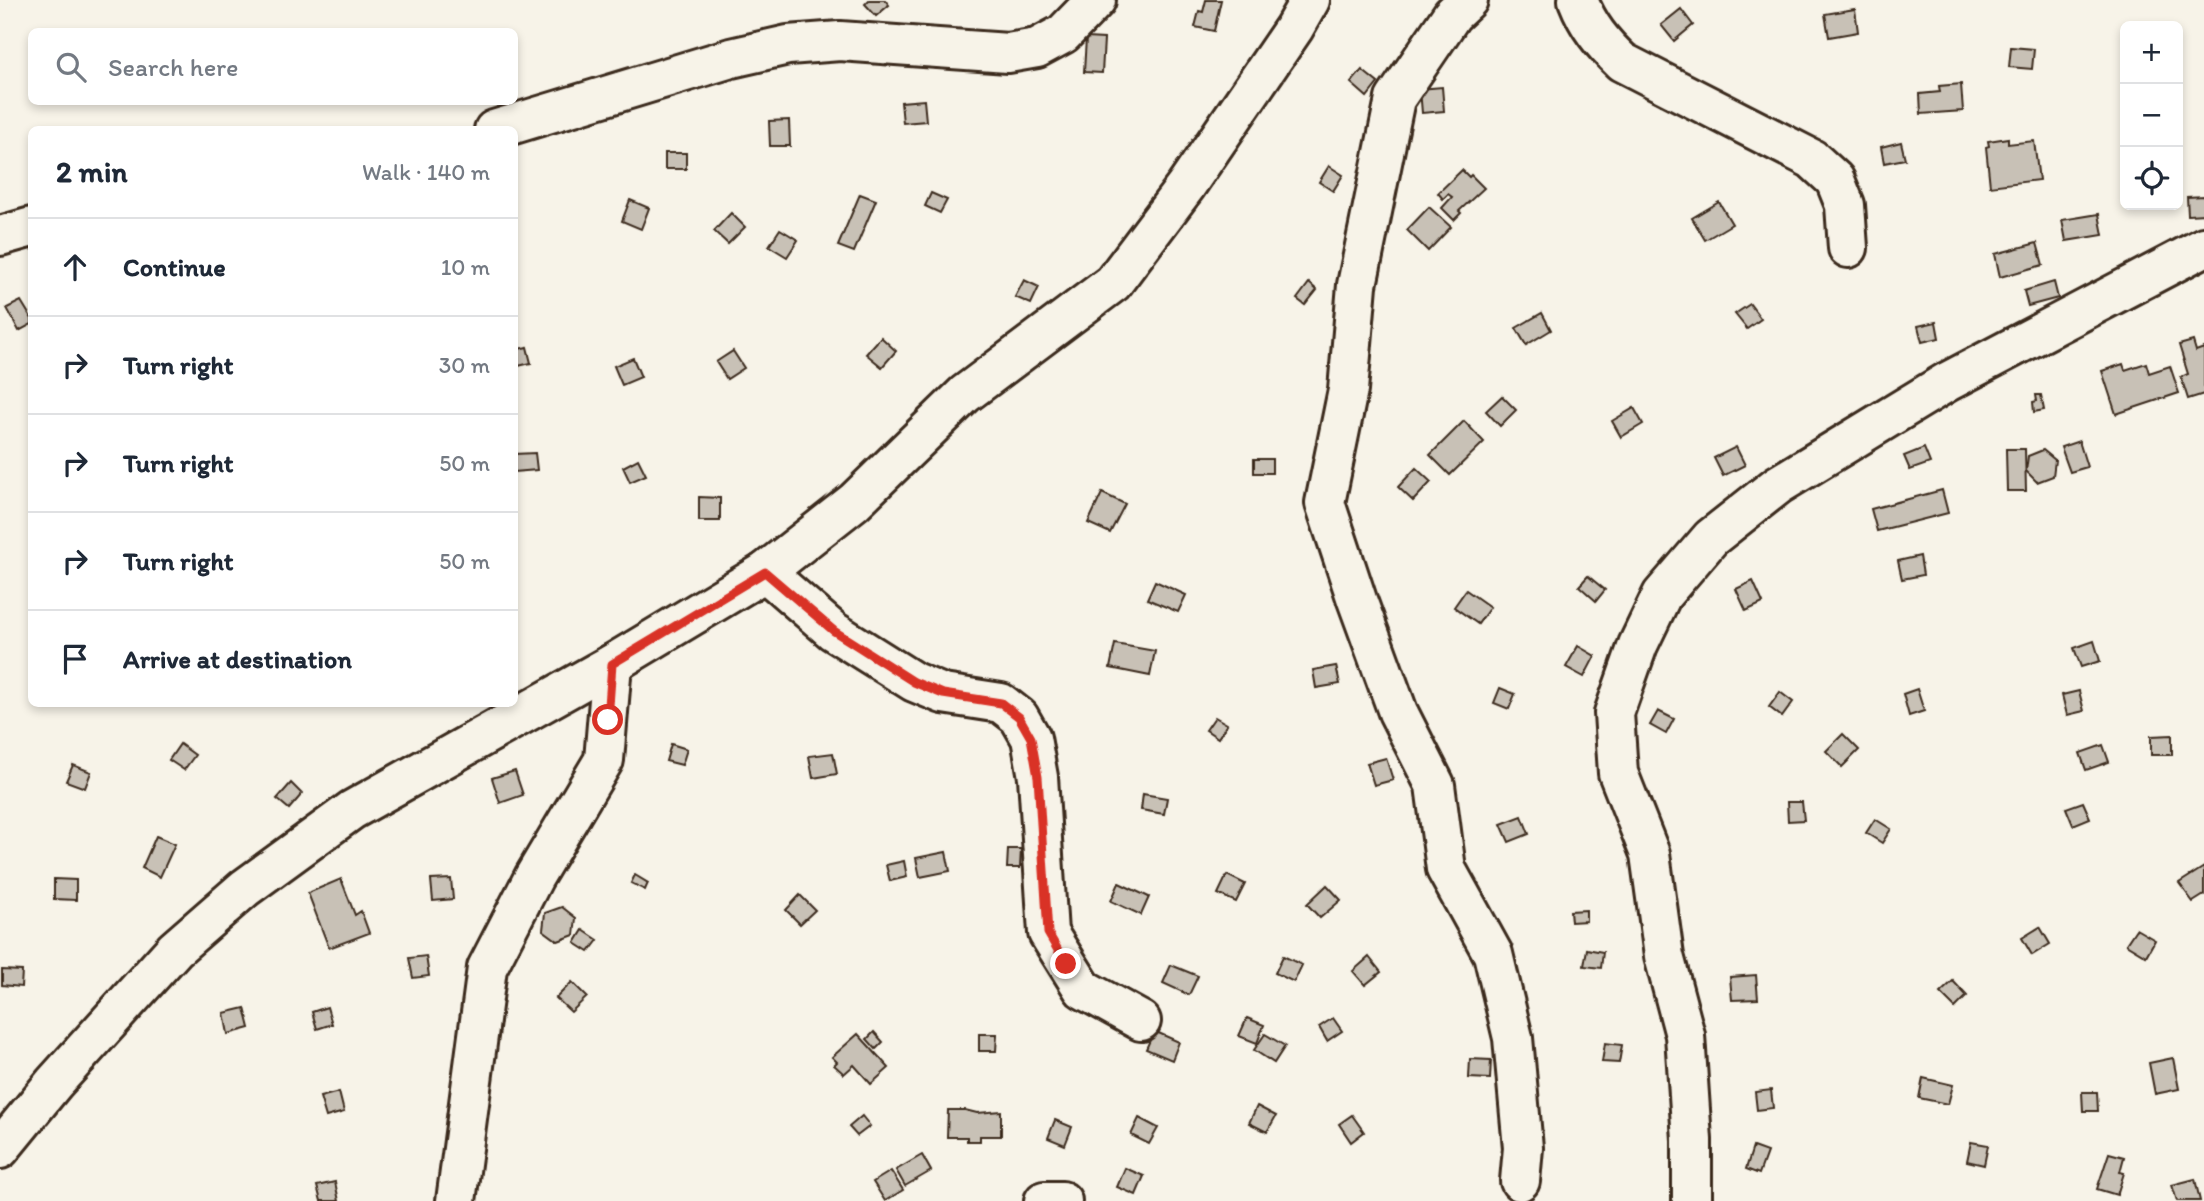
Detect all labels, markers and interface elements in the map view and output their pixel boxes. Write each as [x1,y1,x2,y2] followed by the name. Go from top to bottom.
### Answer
[2120,21,2183,210] map controls
[2120,21,2183,84] button: +
[28,28,518,105] search box
[52,48,90,86] icon: search
[108,51,238,83] text: Search here
[2120,84,2183,147] button: −
[2120,147,2183,210] button: locate
[56,153,127,190] text: 2 min
[362,158,490,186] text: Walk · 140 m
[56,248,94,286] icon: ahead
[123,251,226,283] text: Continue
[441,253,490,281] text: 10 m
[56,346,94,384] icon: right
[123,349,234,381] text: Turn right
[439,351,490,379] text: 30 m
[56,444,94,482] icon: right
[123,447,234,479] text: Turn right
[439,449,490,477] text: 50 m
[56,542,94,580] icon: right
[123,545,234,577] text: Turn right
[439,547,490,575] text: 50 m
[56,640,94,678] icon: arrive
[123,643,352,675] text: Arrive at destination
[592,704,623,735] route start
[1050,948,1081,979] route end

